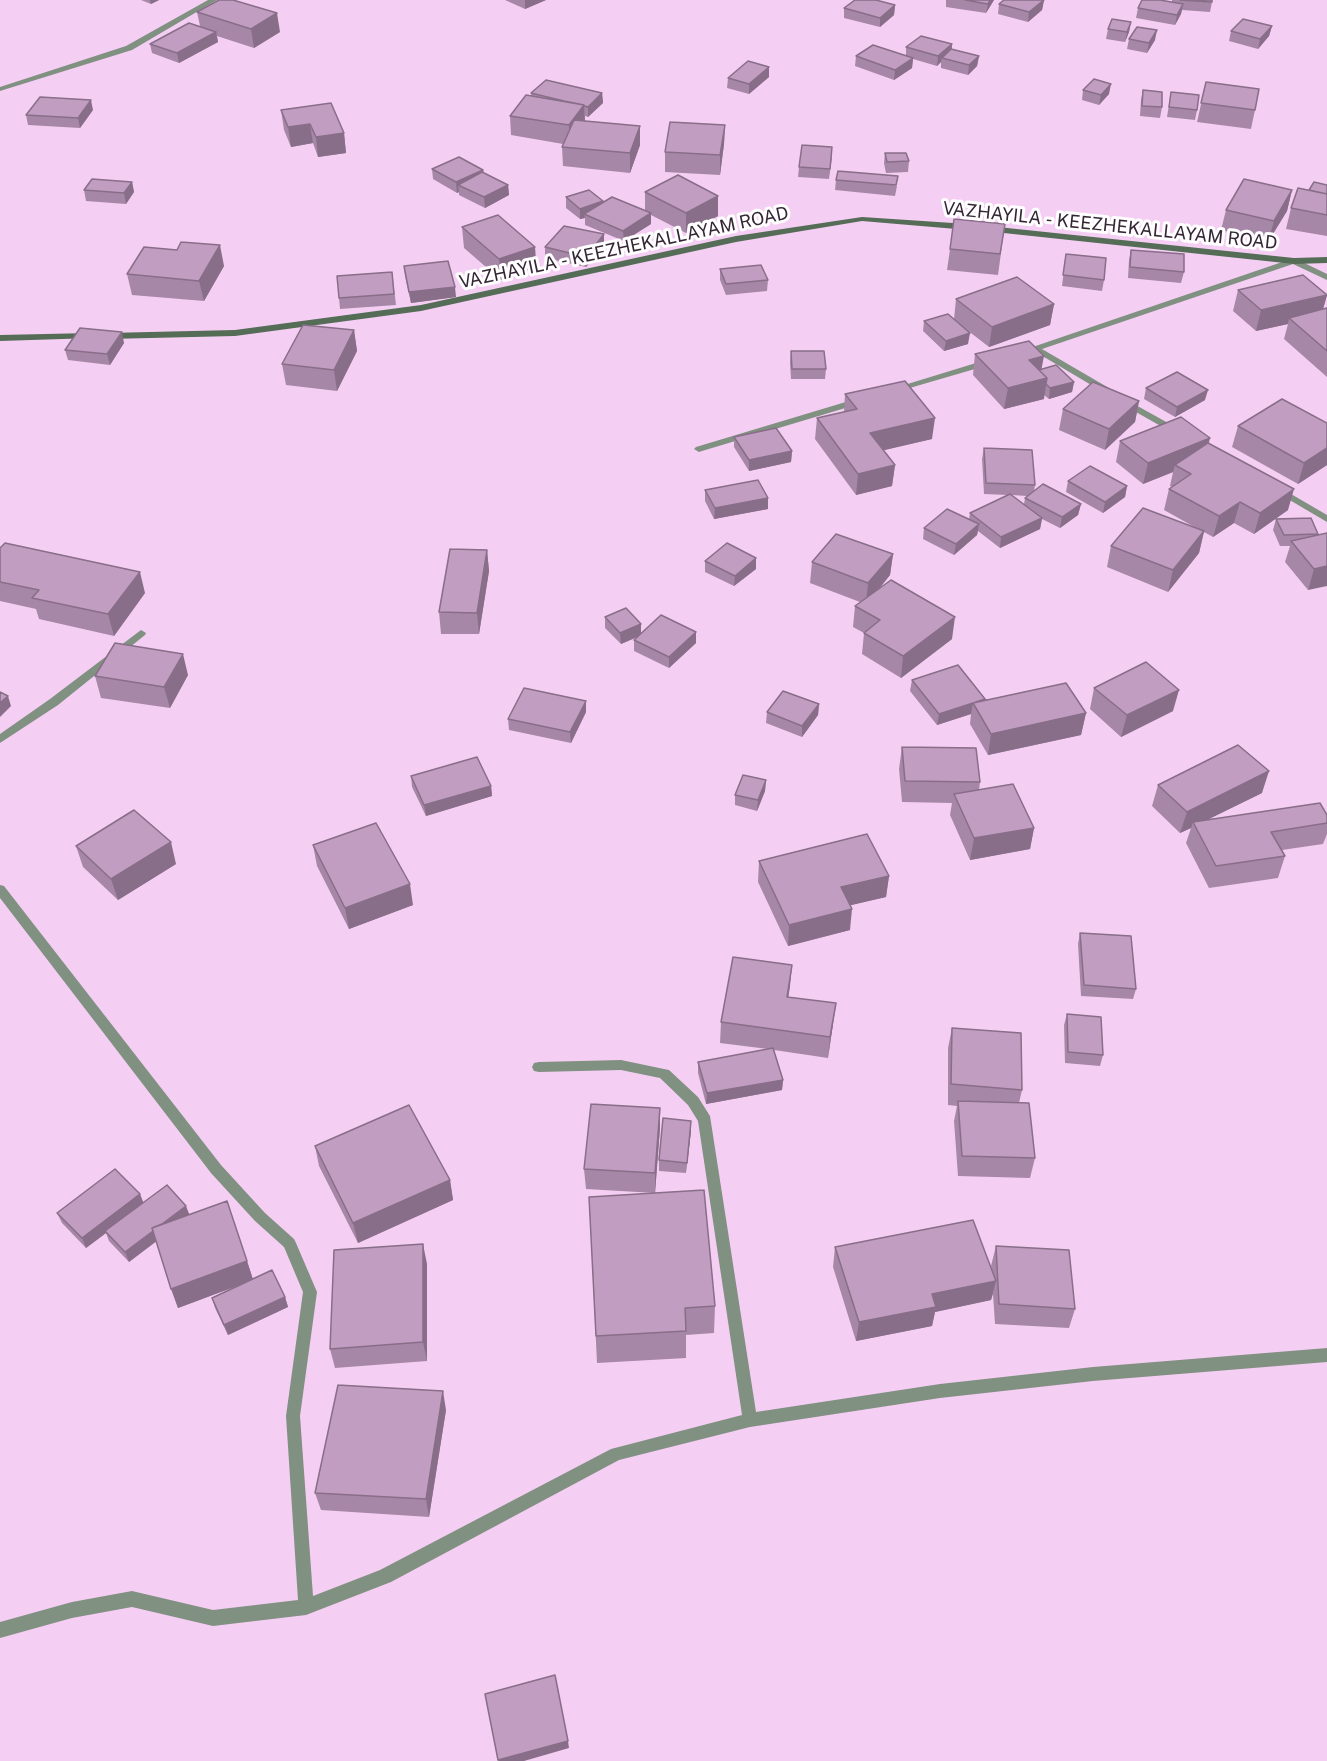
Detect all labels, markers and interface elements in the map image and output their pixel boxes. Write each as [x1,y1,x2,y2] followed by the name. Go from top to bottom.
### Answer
[942,198,1278,254] street label: VAZHAYILA - KEEZHEKALLAYAM ROAD
[457,202,791,294] street label: VAZHAYILA - KEEZHEKALLAYAM ROAD

